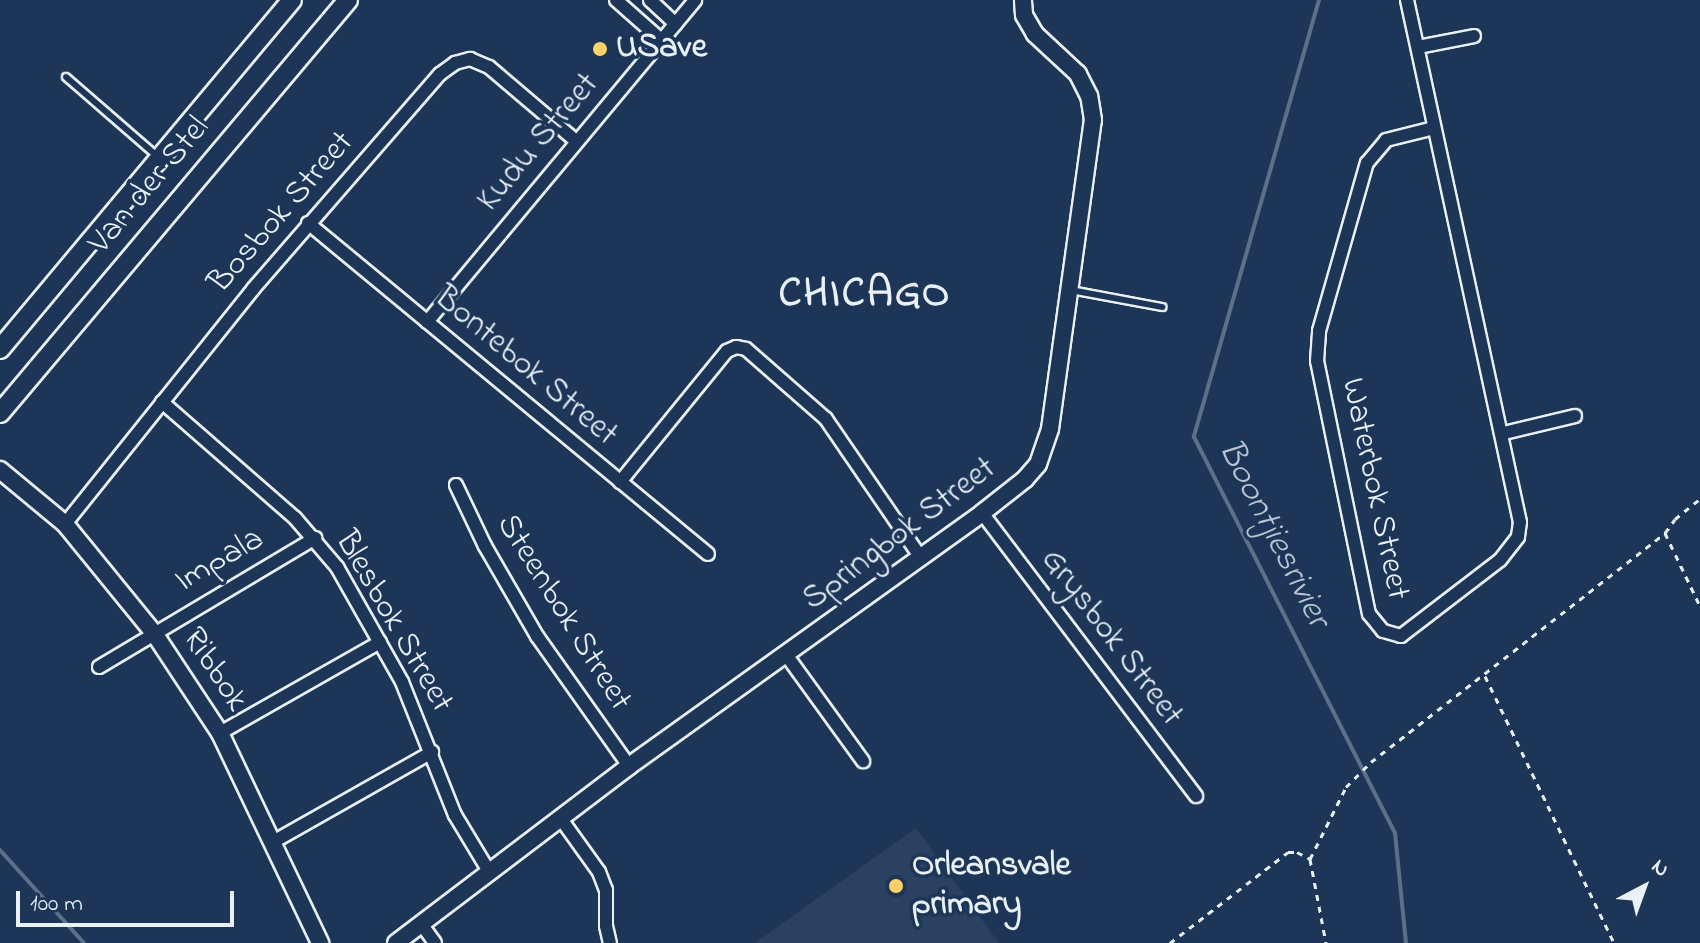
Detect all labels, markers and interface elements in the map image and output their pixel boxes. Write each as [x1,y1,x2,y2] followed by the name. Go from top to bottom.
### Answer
[616,29,707,69] place label: USave
[591,40,609,58] marker: USave
[469,65,609,221] street label: Kudu Street
[81,109,219,263] street label: Van der Stel
[200,124,364,302] street label: Bosbok Street
[779,270,951,320] district label: CHICAGO
[425,278,625,456] street label: Bontebok Street
[1331,374,1417,604] street label: Waterbok Street
[1207,433,1339,635] water label: Boontjiesrivier
[795,449,1005,621] street label: Springbok Street
[486,507,640,719] street label: Steenbok Street
[169,520,271,602] street label: Impala
[325,524,461,720] street label: Blesbok Street
[1031,541,1191,735] street label: Grysbok Street
[172,621,256,719] street label: Ribbok
[912,846,1071,926] place label: Orleansvale primary
[1604,847,1684,927] north arrow
[1644,852,1676,886] text: N
[20,875,238,925] scale bar
[887,877,905,895] marker: Orleansvale primary
[30,887,83,922] text: 100 m

